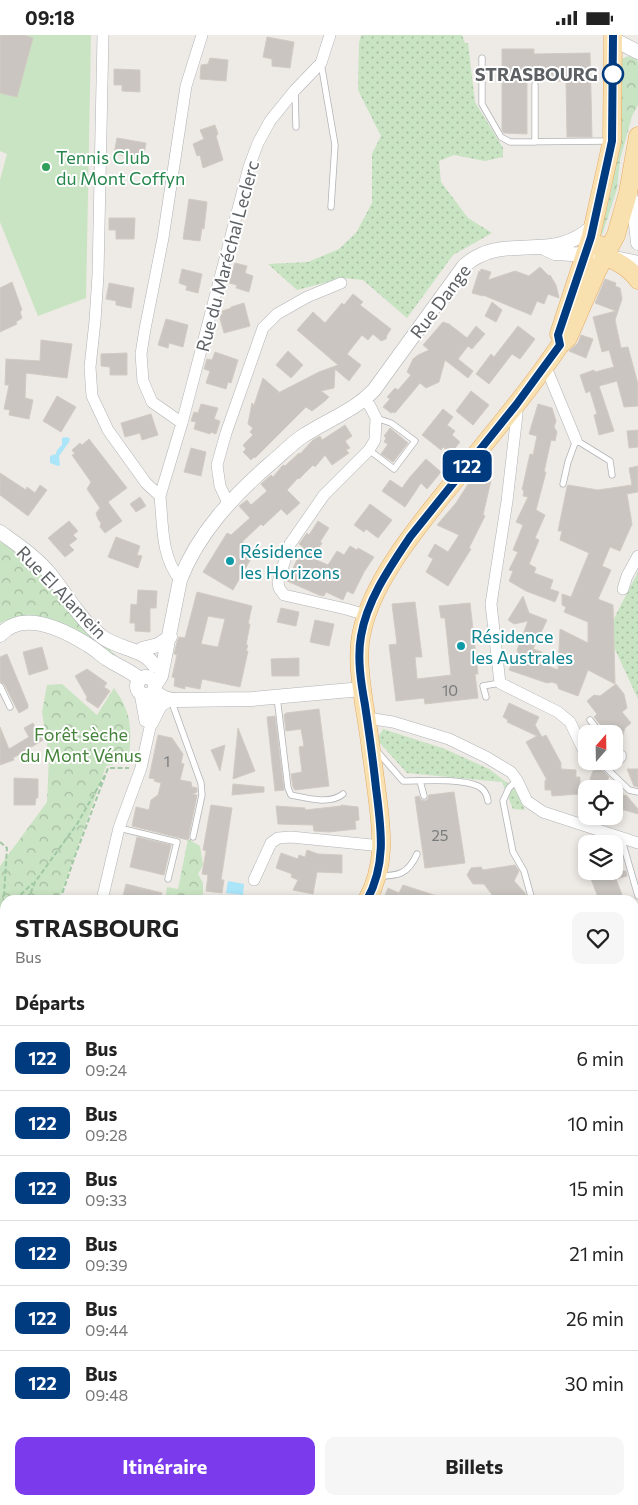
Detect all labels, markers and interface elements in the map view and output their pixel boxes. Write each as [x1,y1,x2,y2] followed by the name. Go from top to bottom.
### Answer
[25,6,75,29] text: 09:18
[475,63,598,85] place label: STRASBOURG
[602,63,624,85] marker: STRASBOURG
[56,146,185,189] place label: Tennis Club du Mont Coffyn
[191,158,263,354] street label: Rue du Maréchal Leclerc
[40,161,52,173] marker: Tennis Club du Mont Coffyn
[405,260,475,342] street label: Rue Dange
[438,450,496,482] line badge: 122
[453,455,481,477] text: 122
[240,540,340,583] place label: Résidence les Horizons
[12,541,112,643] street label: Rue El Alamein
[224,555,236,567] marker: Résidence les Horizons
[471,625,573,668] place label: Résidence les Australes
[455,640,467,652] marker: Résidence les Australes
[442,681,458,699] house number: 10
[20,723,142,766] park label: Forêt sèche du Mont Vénus
[578,725,622,770] north arrow
[578,725,623,880] map controls
[164,752,170,770] house number: 1
[578,780,623,825] button: locate
[432,826,448,844] house number: 25
[578,835,623,880] button: layers
[572,912,624,964] button: heart
[15,913,179,942] text: STRASBOURG
[15,947,42,966] text: Bus
[15,991,85,1014] text: Départs
[85,1037,117,1060] text: Bus
[28,1047,57,1069] text: 122
[576,1047,624,1070] text: 6 min
[85,1060,127,1079] text: 09:24
[85,1102,117,1125] text: Bus
[28,1112,57,1134] text: 122
[567,1112,624,1135] text: 10 min
[85,1125,127,1144] text: 09:28
[85,1167,117,1190] text: Bus
[28,1177,57,1199] text: 122
[569,1177,624,1200] text: 15 min
[85,1190,127,1209] text: 09:33
[85,1232,117,1255] text: Bus
[28,1242,57,1264] text: 122
[569,1242,624,1265] text: 21 min
[85,1255,128,1274] text: 09:39
[85,1297,117,1320] text: Bus
[28,1307,57,1329] text: 122
[566,1307,624,1330] text: 26 min
[85,1320,128,1339] text: 09:44
[85,1362,117,1385] text: Bus
[28,1372,57,1394] text: 122
[565,1372,624,1395] text: 30 min
[85,1385,128,1404] text: 09:48
[15,1437,315,1495] button: Itinéraire
[325,1437,624,1495] button: Billets

